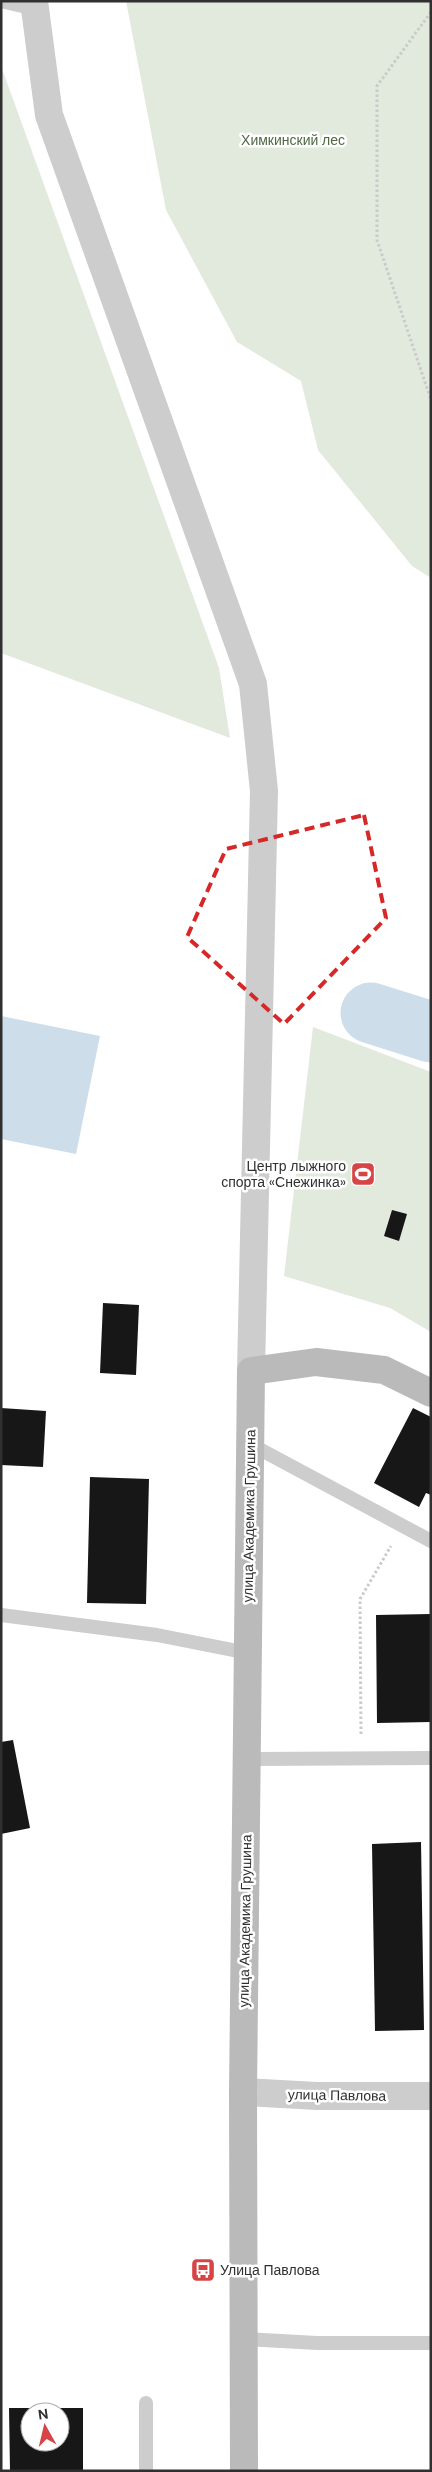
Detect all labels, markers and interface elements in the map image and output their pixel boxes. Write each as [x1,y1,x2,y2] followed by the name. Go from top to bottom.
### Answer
[241,131,345,149] park label: Химкинский лес
[221,1157,346,1191] place label: Центр лыжного спорта «Снежинка»
[350,1161,376,1187] sports icon: Центр лыжного спорта «Снежинка»
[238,1429,260,1603] street label: улица Академика Грушина
[234,1834,256,2008] street label: улица Академика Грушина
[288,2085,387,2105] street label: улица Павлова
[190,2257,216,2283] bus stop icon: Улица Павлова
[220,2261,320,2279] place label: Улица Павлова
[20,2402,70,2452] north arrow
[37,2405,50,2424] text: N

